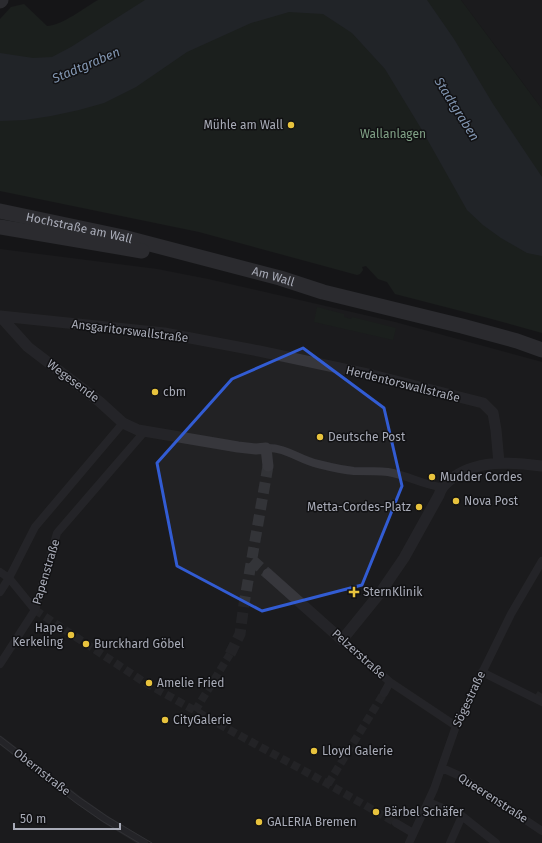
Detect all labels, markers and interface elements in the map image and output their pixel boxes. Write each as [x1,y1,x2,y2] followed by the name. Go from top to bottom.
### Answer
[49,44,122,86] water label: Stadtgraben
[431,74,482,144] water label: Stadtgraben
[203,118,283,132] place label: Mühle am Wall
[286,120,296,130] marker: Mühle am Wall
[360,127,426,141] park label: Wallanlagen
[25,210,134,246] street label: Hochstraße am Wall
[250,264,297,289] street label: Am Wall
[71,317,189,345] street label: Ansgaritorswallstraße
[44,357,102,405] street label: Wegesende
[344,363,462,405] street label: Herdentorswallstraße
[163,385,186,399] place label: cbm
[150,387,160,397] marker: cbm
[328,430,406,444] place label: Deutsche Post
[315,432,325,442] marker: Deutsche Post
[440,470,523,484] place label: Mudder Cordes
[427,472,437,482] marker: Mudder Cordes
[464,494,519,508] place label: Nova Post
[451,496,461,506] marker: Nova Post
[307,500,411,514] place label: Metta-Cordes-Platz
[414,502,424,512] marker: Metta-Cordes-Platz
[29,537,63,607] street label: Papenstraße
[363,585,423,599] place label: SternKlinik
[348,586,360,598] marker: SternKlinik
[12,621,64,649] place label: Hape Kerkeling
[329,626,389,682] street label: Pelzerstraße
[66,630,76,640] marker: Hape Kerkeling
[94,637,185,651] place label: Burckhard Göbel
[81,639,91,649] marker: Burckhard Göbel
[450,669,488,729] street label: Sögestraße
[157,676,225,690] place label: Amelie Fried
[144,678,154,688] marker: Amelie Fried
[173,713,232,727] place label: CityGalerie
[160,715,170,725] marker: CityGalerie
[322,744,393,758] place label: Lloyd Galerie
[11,746,73,798] street label: Obernstraße
[309,746,319,756] marker: Lloyd Galerie
[455,770,531,826] street label: Queerenstraße
[14,805,120,831] scale bar
[384,805,464,819] place label: Bärbel Schäfer
[371,807,381,817] marker: Bärbel Schäfer
[20,812,46,826] text: 50 m
[267,815,357,829] place label: GALERIA Bremen
[254,817,264,827] marker: GALERIA Bremen

